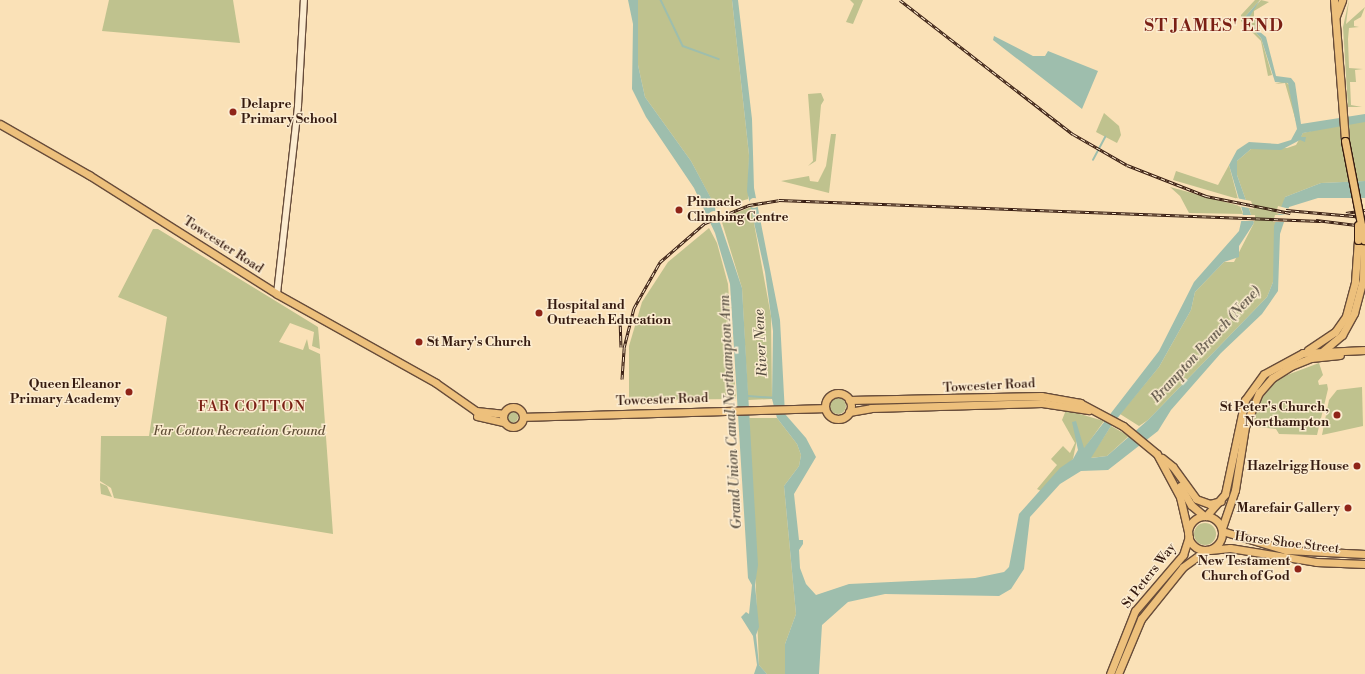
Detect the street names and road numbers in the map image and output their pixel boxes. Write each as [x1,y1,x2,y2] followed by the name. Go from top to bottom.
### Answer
[180,213,266,277] street label: Towcester Road
[943,376,1035,396] street label: Towcester Road
[616,391,708,409] street label: Towcester Road
[1234,529,1340,557] street label: Horse Shoe Street
[1119,540,1179,612] street label: St Peters Way

